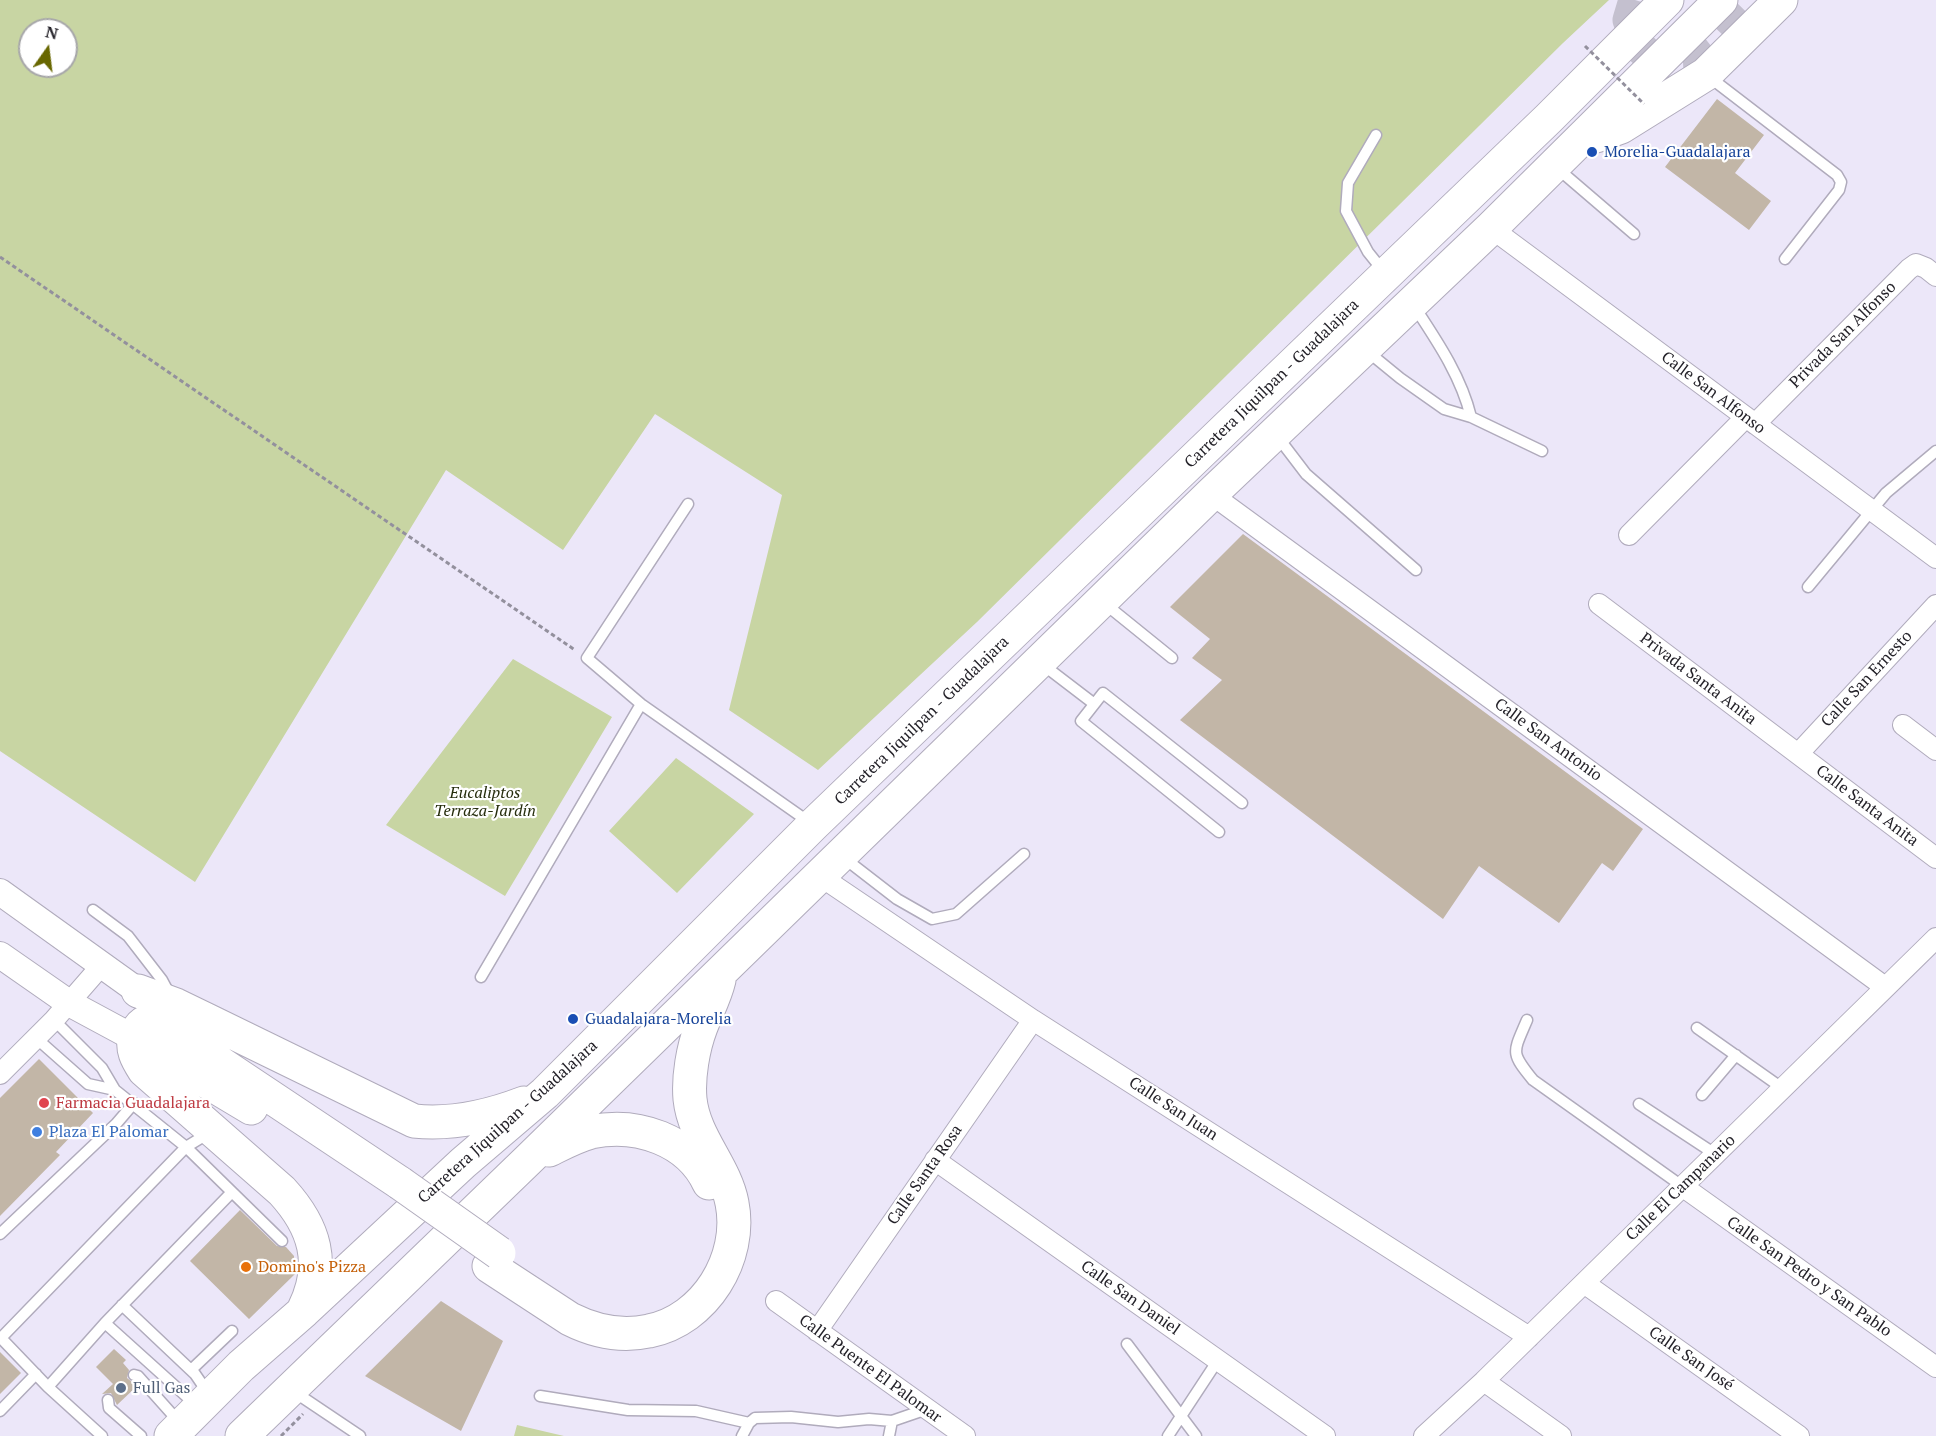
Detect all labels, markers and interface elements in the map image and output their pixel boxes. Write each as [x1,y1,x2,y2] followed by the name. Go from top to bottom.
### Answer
[18,18,78,78] north arrow
[43,20,60,45] text: N
[1604,142,1750,162] place label: Morelia-Guadalajara
[1585,145,1599,159] marker: Morelia-Guadalajara
[1786,278,1900,392] street label: Privada San Alfonso
[1181,295,1363,473] street label: Carretera Jiquilpan - Guadalajara
[1657,348,1769,438] street label: Calle San Alfonso
[1817,627,1917,731] street label: Calle San Ernesto
[1636,629,1760,729] street label: Privada Santa Anita
[831,632,1013,810] street label: Carretera Jiquilpan - Guadalajara
[1490,695,1606,785] street label: Calle San Antonio
[1812,761,1922,851] street label: Calle Santa Anita
[434,783,536,821] park label: Eucaliptos Terraza-Jardín
[585,1009,731,1029] place label: Guadalajara-Morelia
[566,1012,580,1026] marker: Guadalajara-Morelia
[414,1036,602,1208] street label: Carretera Jiquilpan - Guadalajara
[1125,1073,1221,1145] street label: Calle San Juan
[56,1093,210,1113] place label: Farmacia Guadalajara
[37,1096,51,1110] marker: Farmacia Guadalajara
[883,1121,967,1229] street label: Calle Santa Rosa
[49,1122,169,1142] place label: Plaza El Palomar
[30,1125,44,1139] marker: Plaza El Palomar
[1622,1131,1740,1245] street label: Calle El Campanario
[1723,1213,1895,1341] street label: Calle San Pedro y San Pablo
[258,1257,366,1277] place label: Domino's Pizza
[1077,1257,1183,1339] street label: Calle San Daniel
[239,1260,253,1274] marker: Domino's Pizza
[795,1311,945,1427] street label: Calle Puente El Palomar
[1645,1323,1737,1395] street label: Calle San José
[133,1378,190,1398] place label: Full Gas
[114,1381,128,1395] marker: Full Gas

